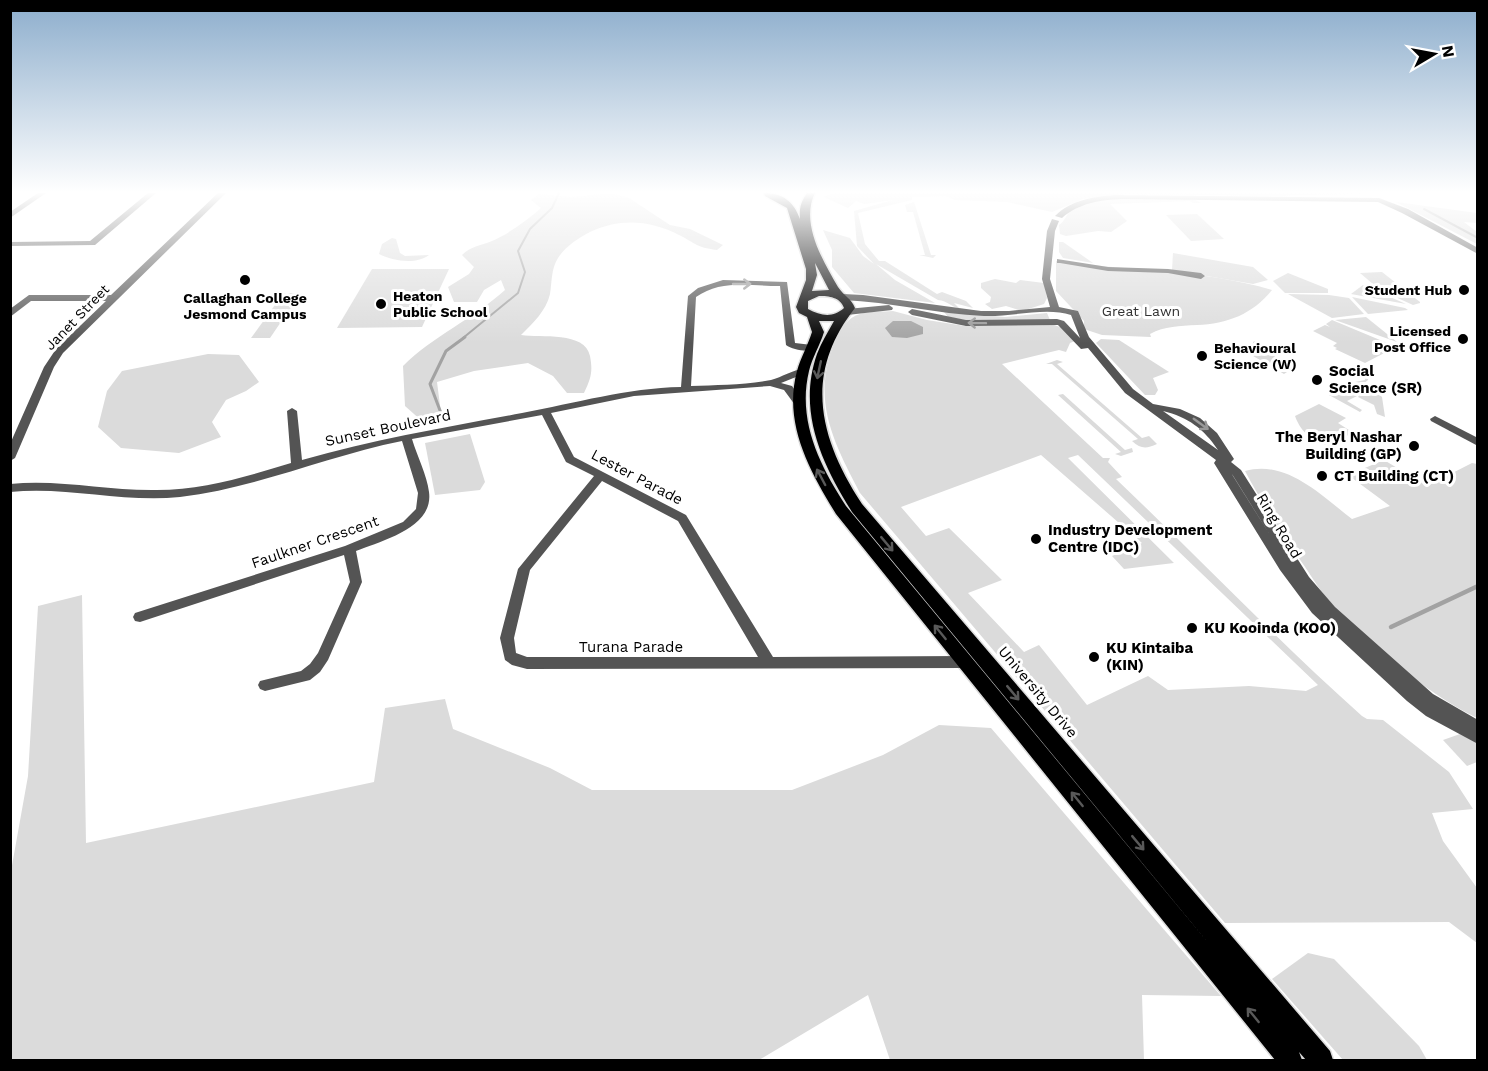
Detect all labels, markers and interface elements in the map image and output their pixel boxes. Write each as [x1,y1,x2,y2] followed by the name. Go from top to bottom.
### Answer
[1404,24,1464,84] north arrow
[1438,44,1459,59] text: N
[238,273,252,287] marker: Callaghan College Jesmond Campus
[732,278,752,290] one-way arrow
[42,281,112,353] street label: Janet Street
[1365,282,1452,298] place label: Student Hub
[1457,283,1471,297] marker: Student Hub
[393,288,488,320] place label: Heaton Public School
[183,290,307,322] place label: Callaghan College Jesmond Campus
[374,297,388,311] marker: Heaton Public School
[1102,303,1180,319] park label: Great Lawn
[968,317,988,329] one-way arrow
[1374,323,1451,355] place label: Licensed Post Office
[1456,332,1470,346] marker: Licensed Post Office
[1214,340,1297,372] place label: Behavioural Science (W)
[1195,349,1209,363] marker: Behavioural Science (W)
[813,360,825,379] one-way arrow
[1329,362,1422,397] place label: Social Science (SR)
[1310,373,1324,387] marker: Social Science (SR)
[323,406,453,450] street label: Sunset Boulevard
[1193,418,1209,430] one-way arrow
[1275,428,1403,463] place label: The Beryl Nashar Building (GP)
[1407,439,1421,453] marker: The Beryl Nashar Building (GP)
[588,445,686,509] street label: Lester Parade
[1334,467,1454,485] place label: CT Building (CT)
[815,469,826,487] one-way arrow
[1315,469,1329,483] marker: CT Building (CT)
[1253,490,1305,562] street label: Ring Road
[249,512,382,572] street label: Faulkner Crescent
[1048,521,1213,556] place label: Industry Development Centre (IDC)
[1029,532,1043,546] marker: Industry Development Centre (IDC)
[881,536,894,552] one-way arrow
[1204,619,1336,637] place label: KU Kooinda (KOO)
[1185,621,1199,635] marker: KU Kooinda (KOO)
[934,624,947,640] one-way arrow
[579,638,683,656] street label: Turana Parade
[1106,639,1193,674] place label: KU Kintaiba (KIN)
[994,643,1082,741] street label: University Drive
[1087,650,1101,664] marker: KU Kintaiba (KIN)
[1006,685,1020,700] one-way arrow
[1070,791,1083,807] one-way arrow
[1131,835,1144,851] one-way arrow
[1246,1008,1260,1023] one-way arrow

